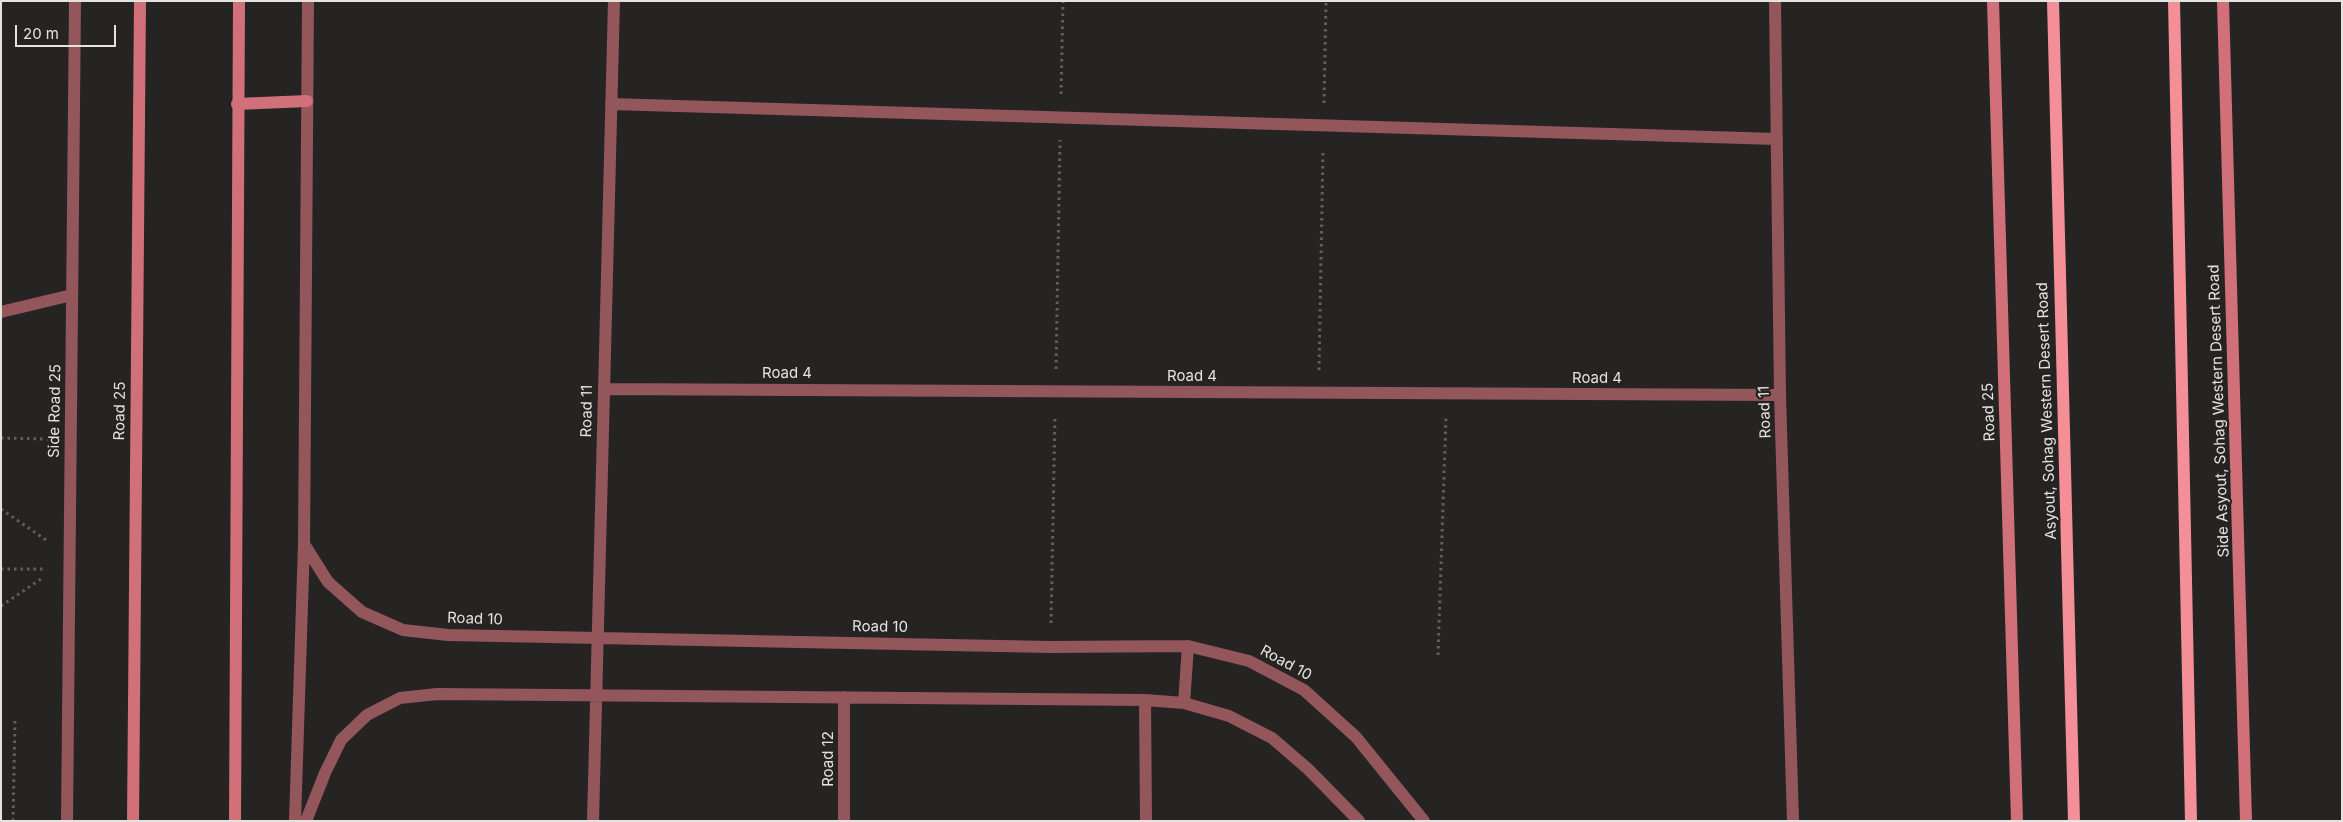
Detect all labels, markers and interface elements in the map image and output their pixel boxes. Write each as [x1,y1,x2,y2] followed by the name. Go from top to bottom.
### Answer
[18,15,119,47] scale bar
[23,24,59,43] text: 20 m
[2205,264,2233,558] street label: Side Asyout, Sohag Western Desert Road
[2034,282,2060,540] street label: Asyout, Sohag Western Desert Road
[45,364,65,458] street label: Side Road 25
[762,364,812,382] street label: Road 4
[1167,367,1217,385] street label: Road 4
[1572,369,1622,387] street label: Road 4
[110,382,130,440] street label: Road 25
[1979,382,1999,442] street label: Road 25
[578,385,596,437] street label: Road 11
[1755,385,1775,439] street label: Road 11
[447,609,503,629] street label: Road 10
[852,618,908,636] street label: Road 10
[1257,642,1315,684] street label: Road 10
[819,731,837,787] street label: Road 12

